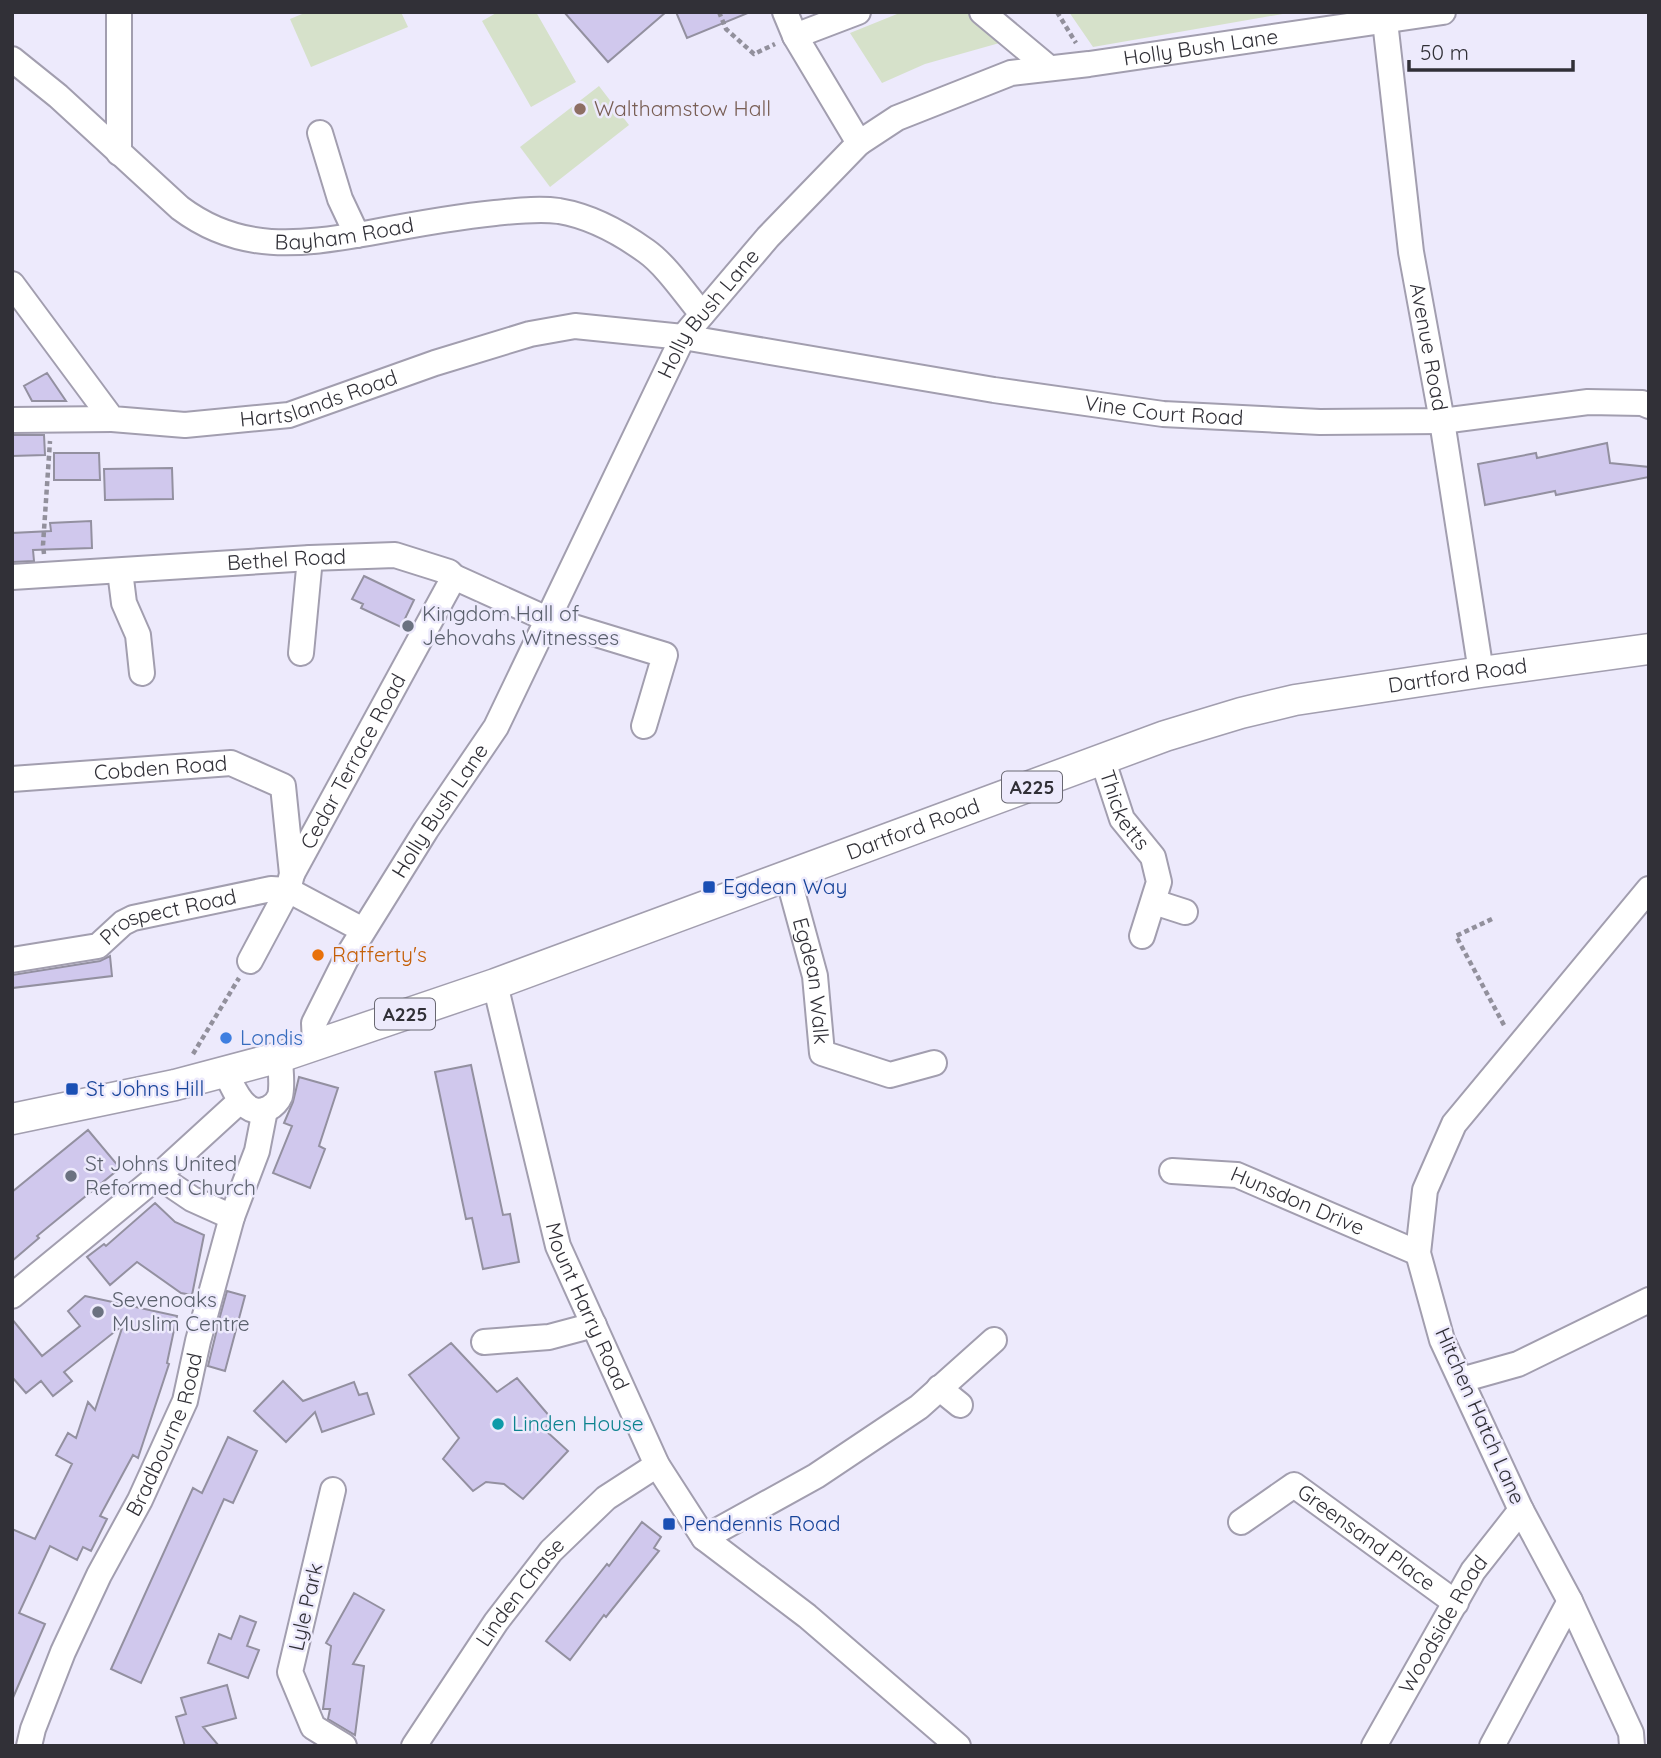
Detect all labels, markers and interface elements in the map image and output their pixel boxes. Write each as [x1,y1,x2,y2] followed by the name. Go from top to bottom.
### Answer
[1122,22,1280,71] street label: Holly Bush Lane
[1409,28,1574,72] scale bar
[1420,39,1469,65] text: 50 m
[594,95,771,121] place label: Walthamstow Hall
[572,101,588,117] marker: Walthamstow Hall
[275,211,416,254] street label: Bayham Road
[651,243,764,382] street label: Holly Bush Lane
[1405,281,1454,413] street label: Avenue Road
[238,364,400,432] street label: Hartslands Road
[1083,389,1244,430] street label: Vine Court Road
[226,543,346,575] street label: Bethel Road
[422,600,619,650] place label: Kingdom Hall of Jehovahs Witnesses
[400,618,416,634] marker: Kingdom Hall of Jehovahs Witnesses
[1386,652,1529,698] street label: Dartford Road
[294,669,411,854] street label: Cedar Terrace Road
[385,738,493,882] street label: Holly Bush Lane
[93,749,228,785] street label: Cobden Road
[1095,767,1156,855] street label: Thicketts
[1002,772,1062,802] road number: A225
[842,792,983,865] street label: Dartford Road
[723,873,847,899] place label: Egdean Way
[701,879,717,895] marker: Egdean Way
[94,883,239,950] street label: Prospect Road
[788,914,835,1046] street label: Egdean Walk
[332,941,427,967] place label: Rafferty's
[310,947,326,963] marker: Rafferty's
[375,998,435,1030] road number: A225
[240,1024,303,1050] place label: Londis
[218,1030,234,1046] marker: Londis
[86,1075,204,1101] place label: St Johns Hill
[64,1081,80,1097] marker: St Johns Hill
[85,1150,256,1200] place label: St Johns United Reformed Church
[1227,1160,1369,1240] street label: Hunsdon Drive
[63,1168,79,1184] marker: St Johns United Reformed Church
[541,1219,635,1394] street label: Mount Harry Road
[112,1286,250,1336] place label: Sevenoaks Muslim Centre
[90,1304,106,1320] marker: Sevenoaks Muslim Centre
[1430,1323,1532,1508] street label: Hitchen Hatch Lane
[120,1350,207,1520] street label: Bradbourne Road
[512,1410,644,1436] place label: Linden House
[490,1416,506,1432] marker: Linden House
[1293,1478,1441,1596] street label: Greensand Place
[683,1510,840,1536] place label: Pendennis Road
[661,1516,677,1532] marker: Pendennis Road
[469,1531,569,1651] street label: Linden Chase
[1393,1549,1493,1697] street label: Woodside Road
[282,1560,328,1653] street label: Lyle Park

